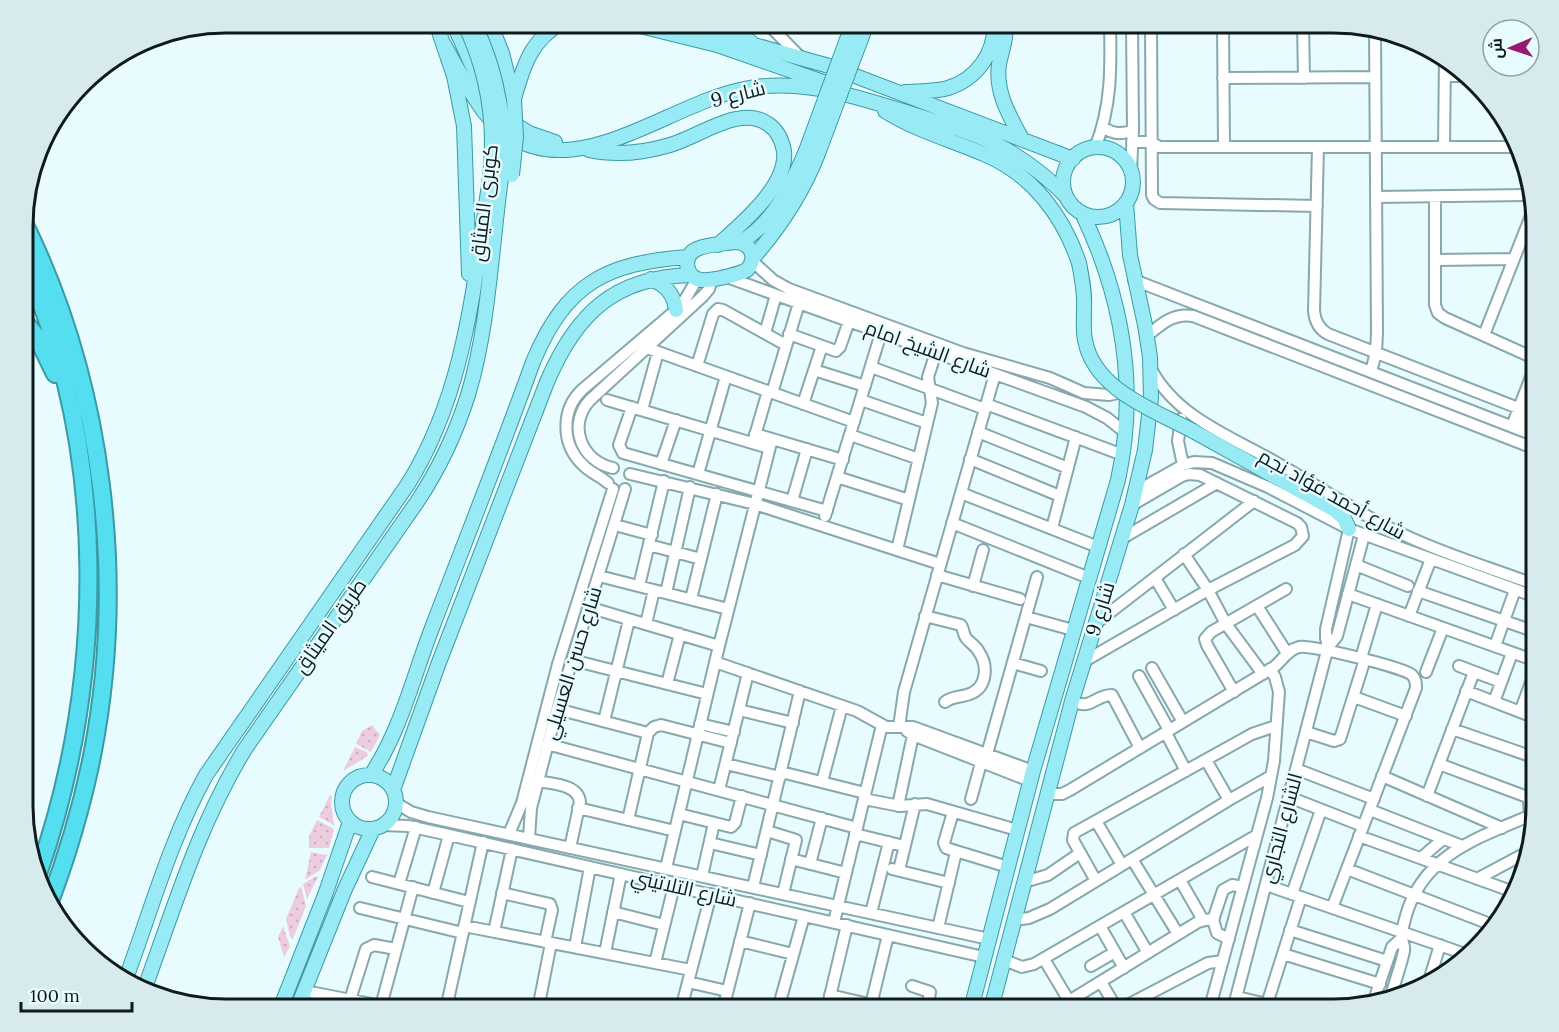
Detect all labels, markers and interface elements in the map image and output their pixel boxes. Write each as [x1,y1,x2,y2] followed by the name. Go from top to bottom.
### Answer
[1481,18,1541,78] north arrow
[1486,38,1506,59] text: ش
[708,75,768,114] street label: شارع 9
[464,143,504,263] street label: كوبرى الميثاق
[861,314,995,385] street label: شارع الشيخ امام
[1253,443,1410,546] street label: شارع أحمد فؤاد نجم
[288,573,372,679] street label: طريق الميثاق
[1079,579,1122,640] street label: شارع 9
[536,583,611,744] street label: شارع حسن العسيلي
[1254,770,1311,887] street label: الشارع التجاري
[628,863,739,916] street label: شارع التلاتيني
[21,975,132,1013] scale bar
[30,984,80,1007] text: 100 m

